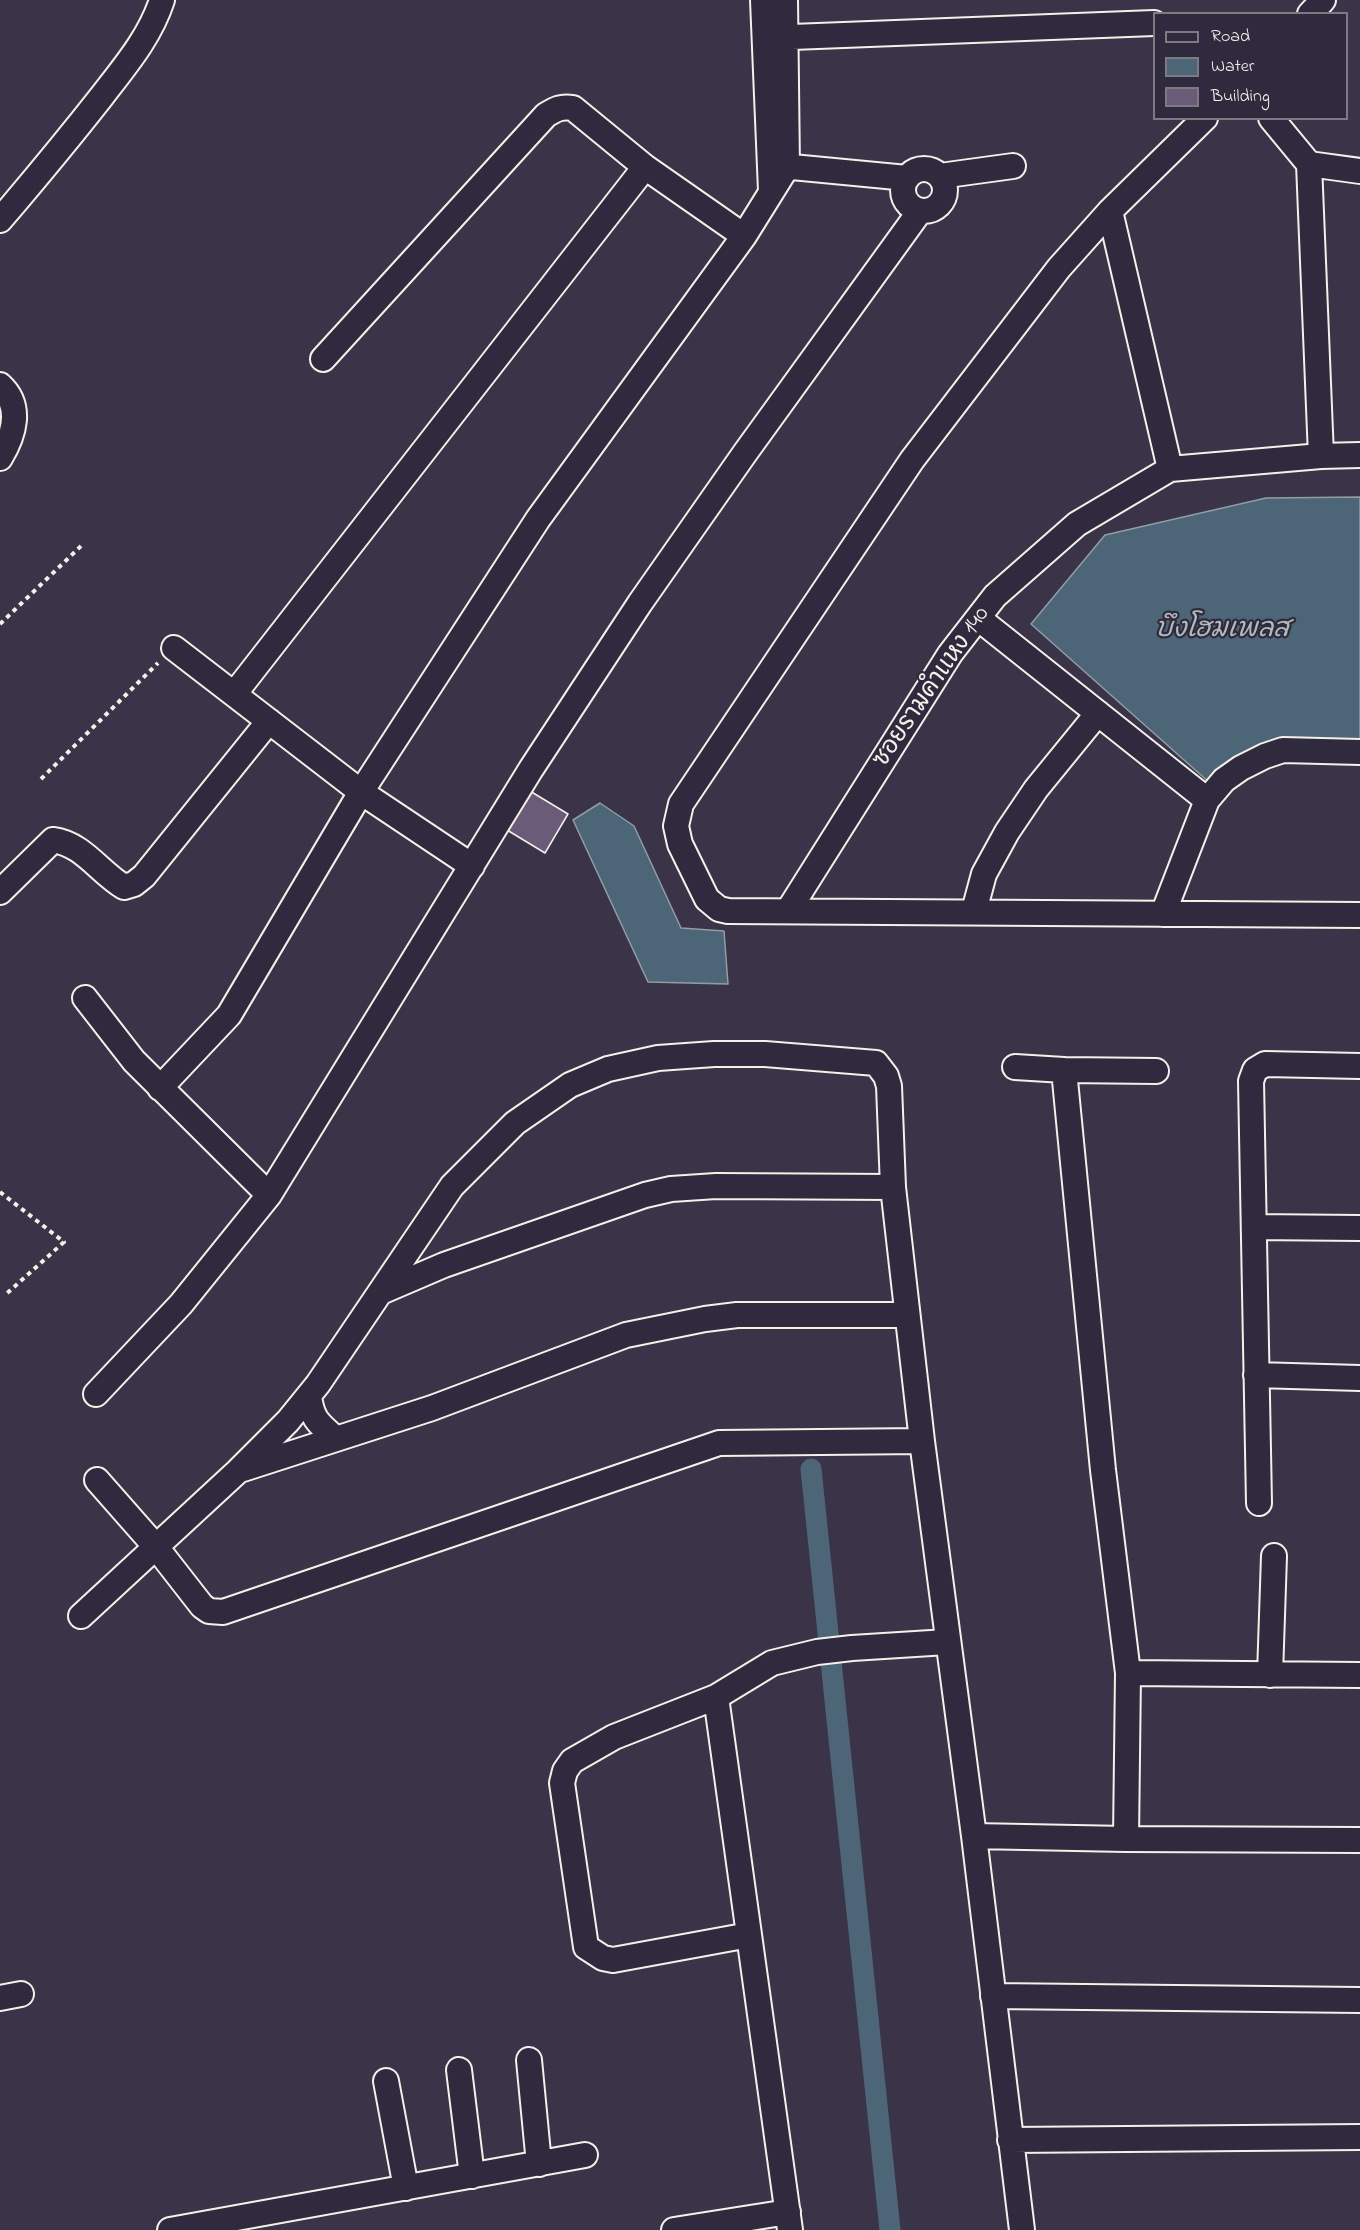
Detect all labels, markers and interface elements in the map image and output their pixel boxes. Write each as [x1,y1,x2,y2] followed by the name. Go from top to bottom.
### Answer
[1153,12,1348,120] legend
[1211,24,1250,50] text: Road
[1211,54,1254,80] text: Water
[1211,84,1270,110] text: Building
[869,602,997,774] street label: ซอยรามคำแหง 140
[1155,616,1289,648] water label: บึงโฮมเพลส

